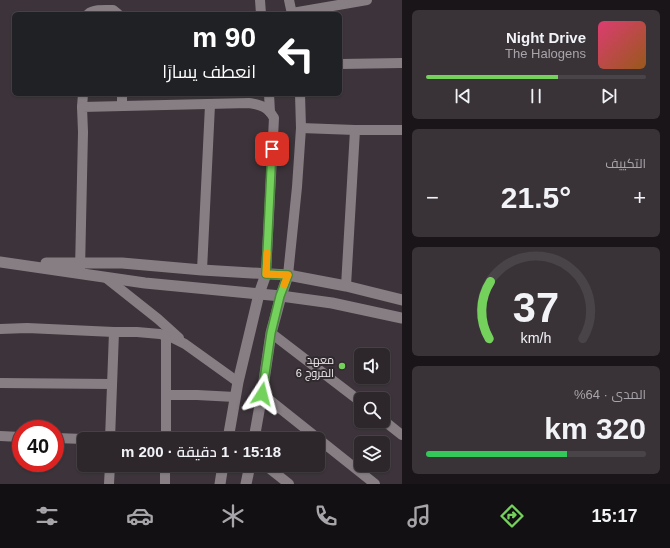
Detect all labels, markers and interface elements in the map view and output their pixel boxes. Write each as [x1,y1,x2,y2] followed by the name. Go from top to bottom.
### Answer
[192,22,256,53] text: 90 m
[270,28,322,80] icon: left
[506,29,586,46] text: Night Drive
[505,46,586,61] text: The Halogens
[162,62,256,82] text: انعطف يسارًا
[452,85,474,107] icon: previous
[525,85,547,107] icon: pause
[598,85,620,107] icon: next
[255,132,289,166] pin
[261,138,283,160] icon: arrive
[605,156,646,171] text: التكييف
[501,181,571,214] text: 21.5°
[426,185,439,210] text: −
[633,185,646,210] text: +
[513,284,559,331] text: 37
[521,330,552,346] text: km/h
[354,348,390,472] map controls
[354,348,390,384] button: sound
[296,354,334,381] place label: معهد المروج 6
[337,361,347,371] marker: معهد المروج 6
[241,373,283,415] position arrow
[574,387,646,402] text: المدى · 64%
[354,392,390,428] button: search
[544,412,646,445] text: 320 km
[12,420,64,472] speed limit sign: 40
[354,436,390,472] button: layers
[121,443,281,460] text: 15:18 · 1 دقيقة · 200 m
[33,502,61,530] icon: filters
[126,502,154,530] icon: car
[219,502,247,530] icon: climate
[312,502,340,530] icon: phone
[405,502,433,530] icon: music
[498,502,526,530] icon: directions
[591,506,637,526] text: 15:17

